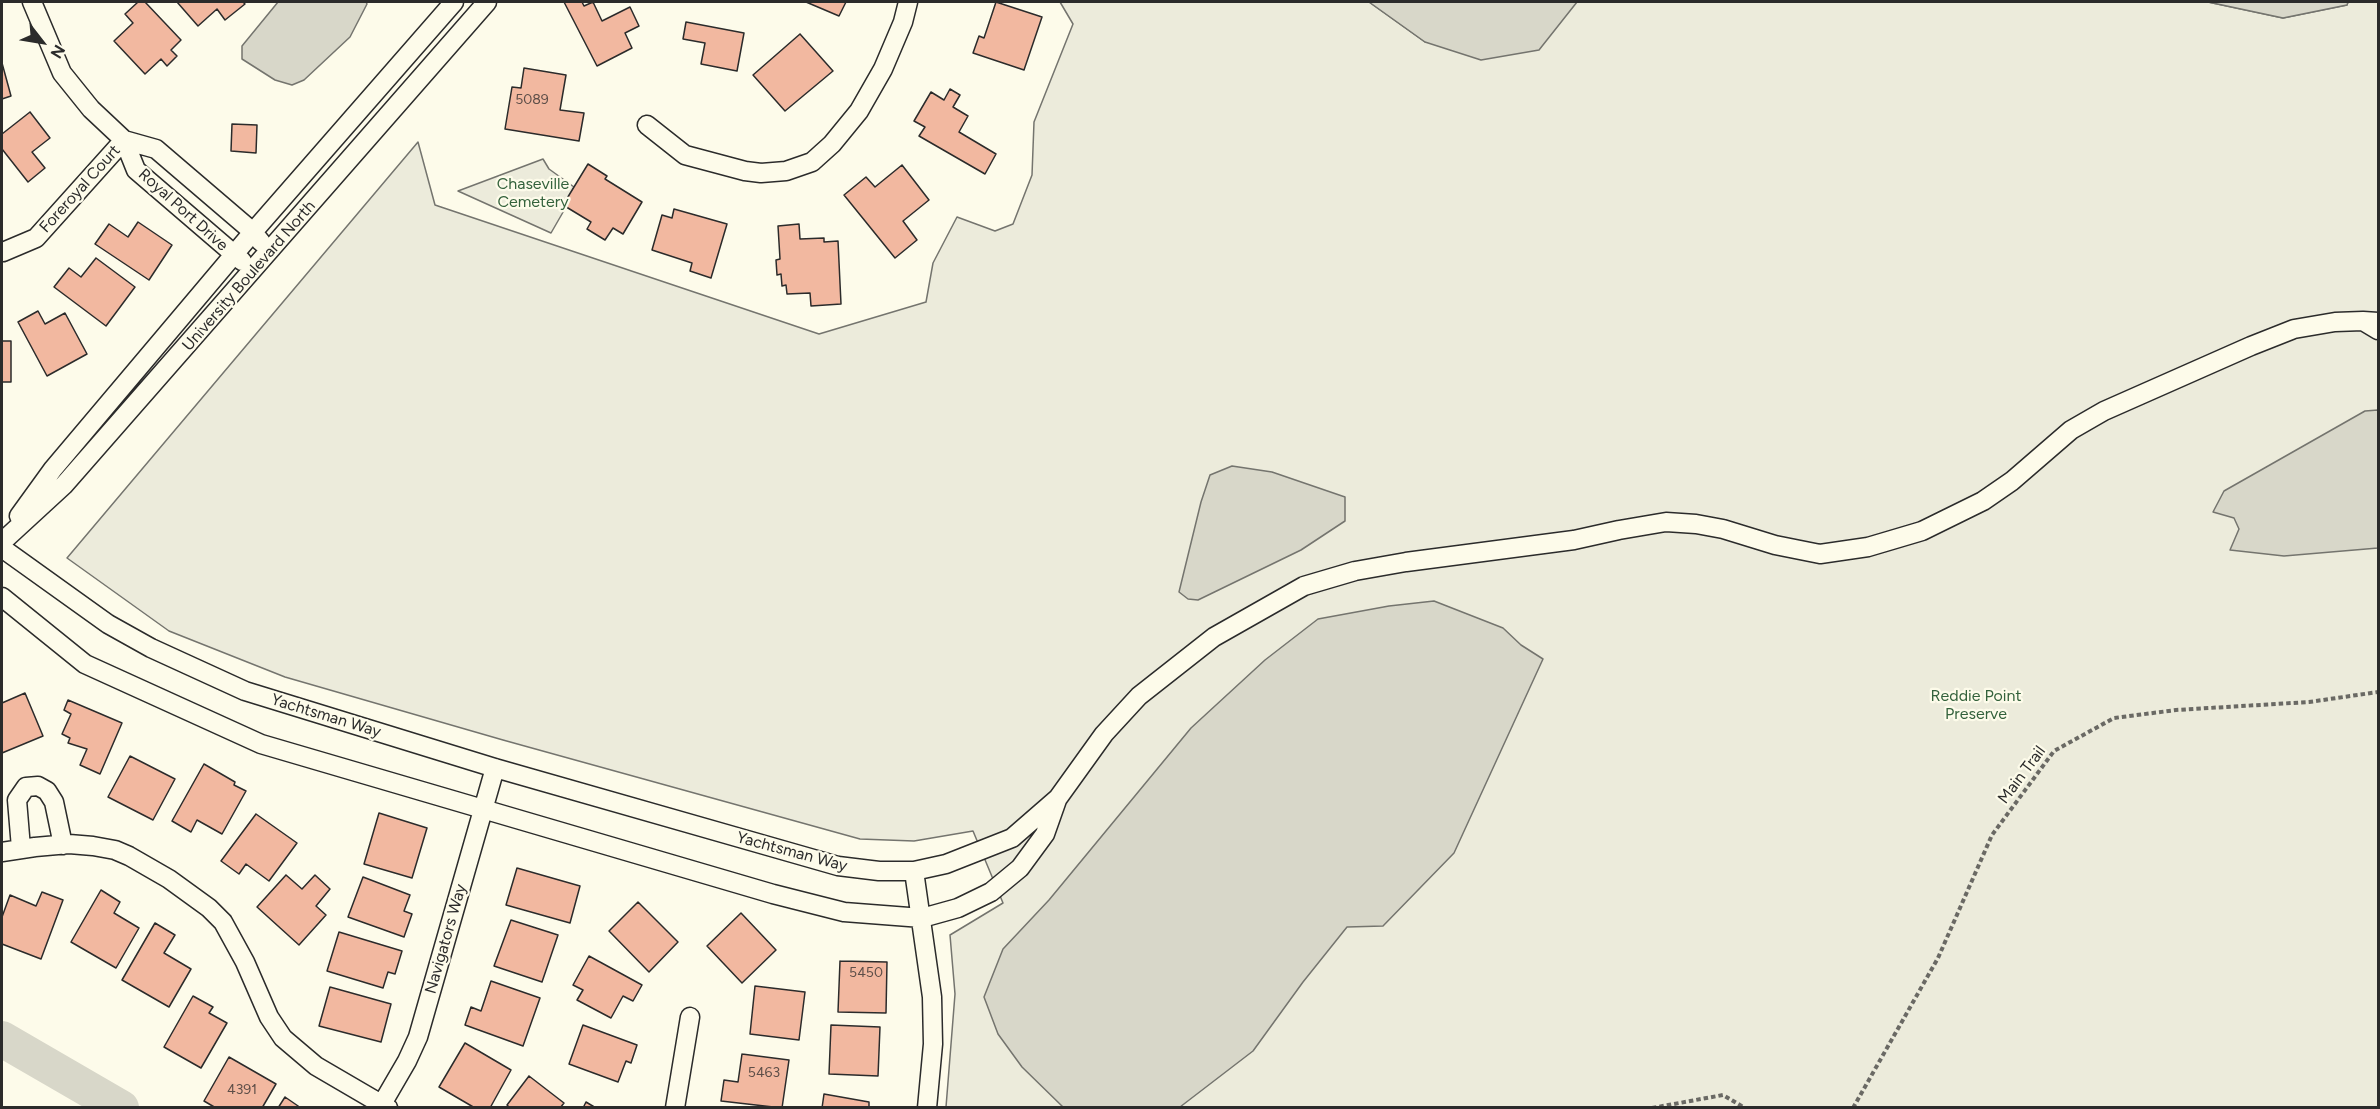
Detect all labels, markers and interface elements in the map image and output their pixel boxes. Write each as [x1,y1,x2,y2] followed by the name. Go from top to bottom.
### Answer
[12,12,72,72] north arrow
[47,41,69,62] text: N
[515,92,549,108] house number: 5089
[36,141,124,237] street label: Foreroyal Court
[134,165,232,255] street label: Royal Port Drive
[497,174,569,212] park label: Chaseville Cemetery
[178,197,320,355] street label: University Boulevard North
[1931,686,2021,724] park label: Reddie Point Preserve
[269,690,383,742] street label: Yachtsman Way
[1994,742,2050,808] street label: Main Trail
[735,828,849,876] street label: Yachtsman Way
[421,882,471,996] street label: Navigators Way
[849,965,883,981] house number: 5450
[748,1065,780,1081] house number: 5463
[227,1082,257,1098] house number: 4391

